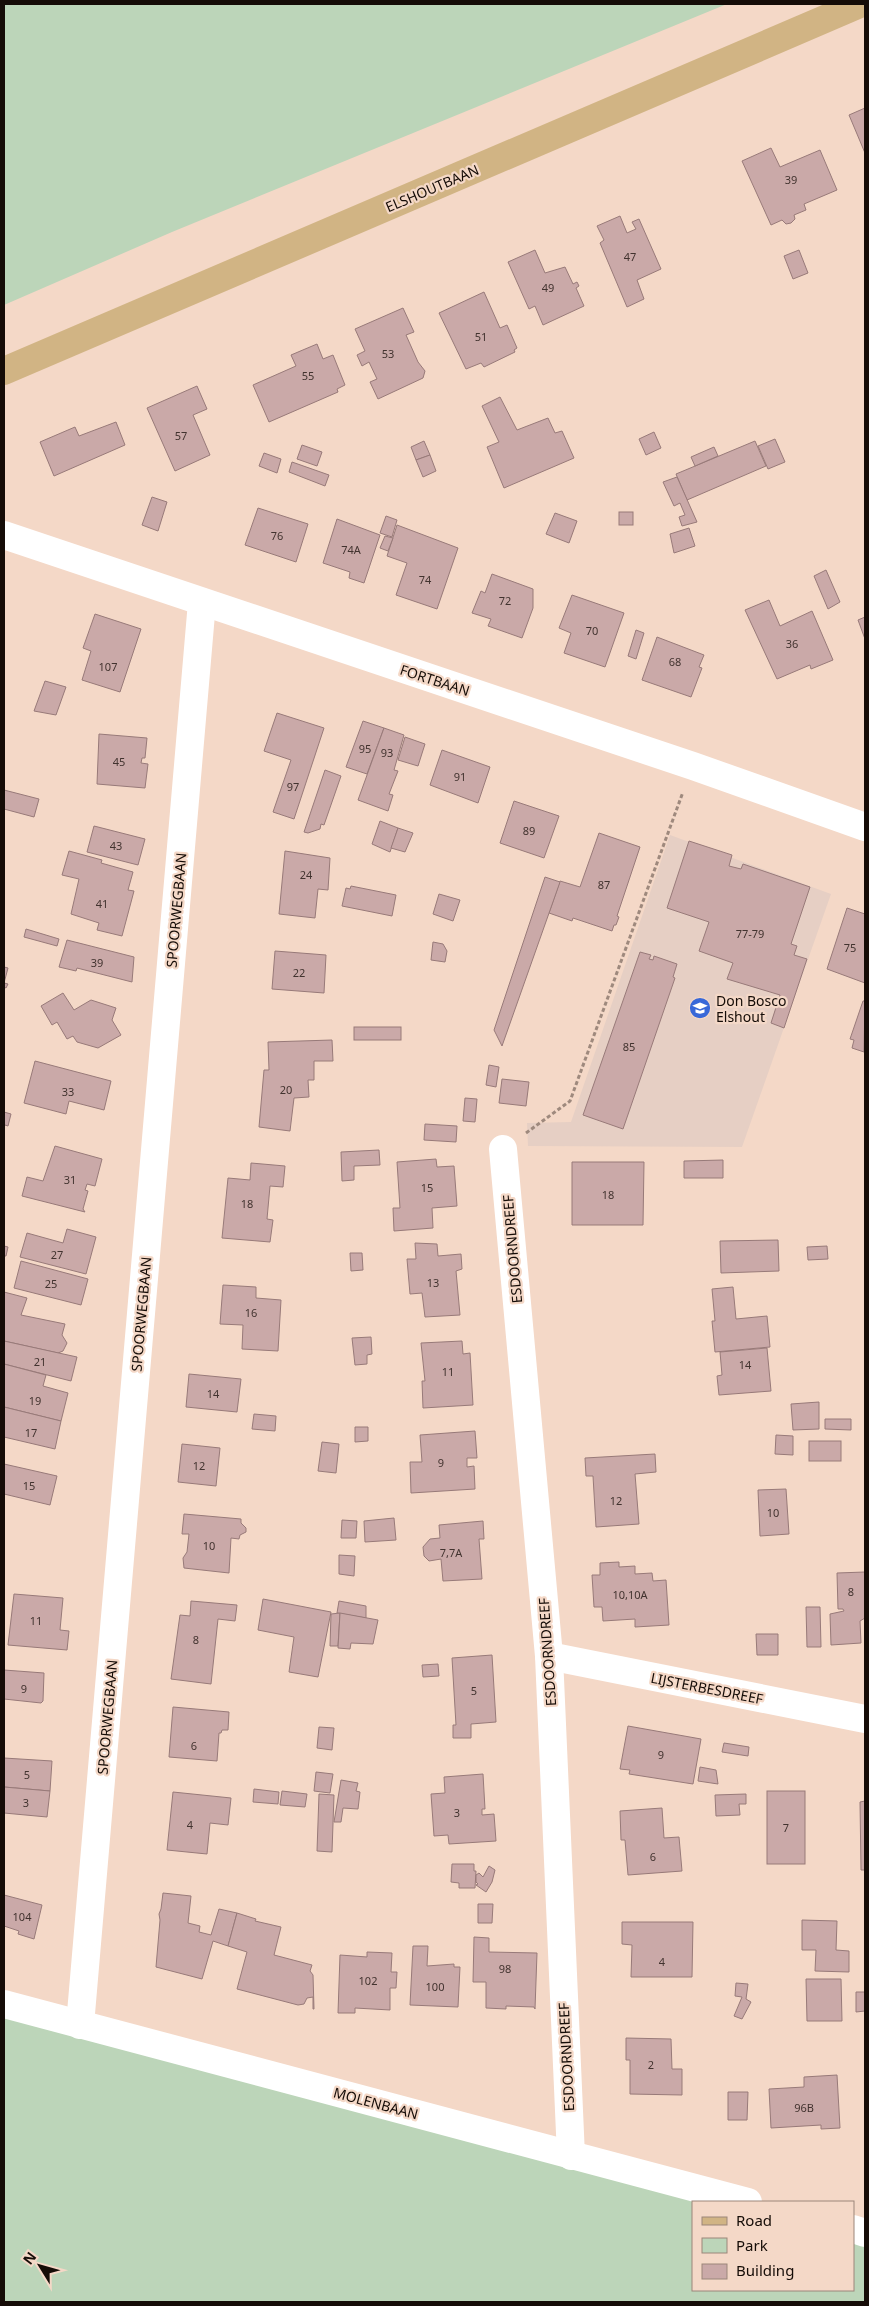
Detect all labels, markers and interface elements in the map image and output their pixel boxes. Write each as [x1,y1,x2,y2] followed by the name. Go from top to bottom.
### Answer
[382,160,482,216] street label: ELSHOUTBAAN
[785,172,797,187] house number: 39
[624,249,636,264] house number: 47
[542,280,554,295] house number: 49
[475,329,487,344] house number: 51
[382,346,394,361] house number: 53
[302,368,314,383] house number: 55
[175,428,187,443] house number: 57
[271,528,283,543] house number: 76
[341,542,362,557] house number: 74A
[419,572,432,587] house number: 74
[499,593,511,608] house number: 72
[586,623,598,638] house number: 70
[786,636,798,651] house number: 36
[669,654,681,669] house number: 68
[99,659,117,674] house number: 107
[398,660,472,700] street label: FORTBAAN
[359,741,371,756] house number: 95
[381,745,393,760] house number: 93
[113,754,125,769] house number: 45
[454,769,466,784] house number: 91
[287,779,299,794] house number: 97
[523,823,535,838] house number: 89
[110,838,122,853] house number: 43
[162,852,190,968] street label: SPOORWEGBAAN
[300,867,313,882] house number: 24
[598,877,610,892] house number: 87
[96,896,108,911] house number: 41
[736,926,764,941] house number: 77-79
[844,940,856,955] house number: 75
[91,955,103,970] house number: 39
[293,965,305,980] house number: 22
[716,991,786,1026] place label: Don Bosco Elshout
[688,996,712,1020] school or university icon: Don Bosco Elshout
[623,1039,635,1054] house number: 85
[280,1082,292,1097] house number: 20
[62,1084,74,1099] house number: 33
[64,1172,76,1187] house number: 31
[421,1180,433,1195] house number: 15
[602,1187,614,1202] house number: 18
[498,1194,526,1304] street label: ESDOORNDREEF
[241,1196,253,1211] house number: 18
[51,1247,63,1262] house number: 27
[127,1256,155,1372] street label: SPOORWEGBAAN
[427,1275,439,1290] house number: 13
[45,1276,57,1291] house number: 25
[245,1305,257,1320] house number: 16
[34,1354,46,1369] house number: 21
[739,1357,752,1372] house number: 14
[442,1364,454,1379] house number: 11
[207,1386,220,1401] house number: 14
[29,1393,41,1408] house number: 19
[25,1425,37,1440] house number: 17
[438,1455,444,1470] house number: 9
[193,1458,205,1473] house number: 12
[23,1478,35,1493] house number: 15
[610,1493,622,1508] house number: 12
[767,1505,779,1520] house number: 10
[203,1538,215,1553] house number: 10
[440,1545,463,1560] house number: 7,7A
[848,1584,854,1599] house number: 8
[612,1587,649,1602] house number: 10,10A
[534,1597,560,1707] street label: ESDOORNDREEF
[30,1613,42,1628] house number: 11
[193,1632,199,1647] house number: 8
[93,1659,121,1775] street label: SPOORWEGBAAN
[649,1668,765,1708] street label: LIJSTERBESDREEF
[21,1681,27,1696] house number: 9
[471,1683,477,1698] house number: 5
[191,1738,197,1753] house number: 6
[658,1747,664,1762] house number: 9
[24,1767,30,1782] house number: 5
[23,1795,29,1810] house number: 3
[454,1805,460,1820] house number: 3
[187,1817,194,1832] house number: 4
[783,1820,789,1835] house number: 7
[650,1849,656,1864] house number: 6
[13,1909,32,1924] house number: 104
[659,1954,666,1969] house number: 4
[499,1961,511,1976] house number: 98
[359,1973,377,1988] house number: 102
[426,1979,444,1994] house number: 100
[554,2002,578,2112] street label: ESDOORNDREEF
[648,2057,654,2072] house number: 2
[332,2083,420,2123] street label: MOLENBAAN
[794,2100,814,2115] house number: 96B
[692,2201,854,2291] legend
[736,2210,772,2230] text: Road
[736,2235,768,2255] text: Park
[15,2241,65,2291] north arrow
[18,2248,40,2268] text: N
[736,2260,794,2280] text: Building

